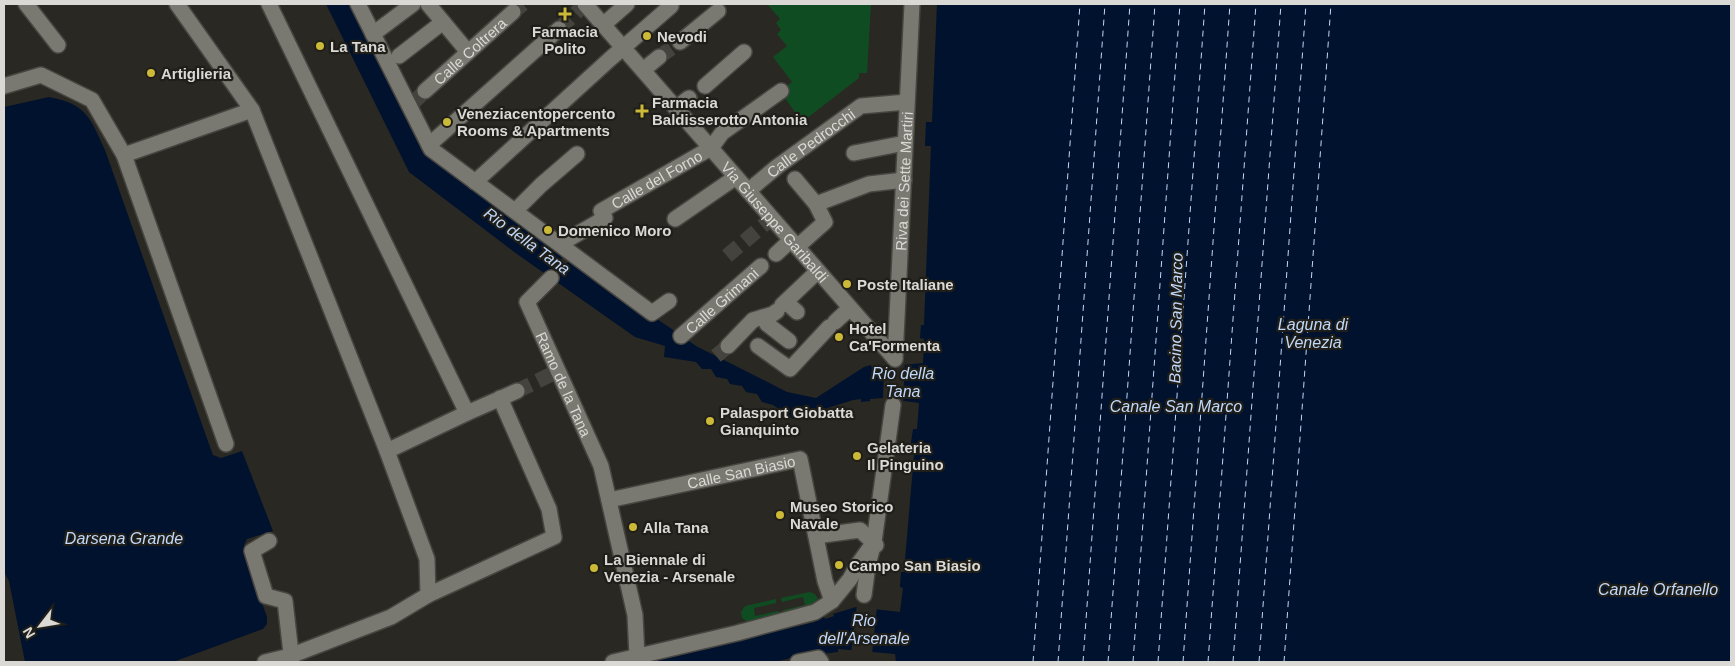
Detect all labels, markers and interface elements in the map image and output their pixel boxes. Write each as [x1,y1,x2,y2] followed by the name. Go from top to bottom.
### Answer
[559,8,571,20] marker: Farmacia Polito
[430,13,510,88] street label: Calle Coltrera
[532,23,599,57] place label: Farmacia Polito
[657,28,707,45] place label: Nevodi
[641,30,653,42] marker: Nevodi
[330,38,386,55] place label: La Tana
[314,40,326,52] marker: La Tana
[161,65,232,82] place label: Artiglieria
[145,67,157,79] marker: Artiglieria
[652,94,808,128] place label: Farmacia Baldisserotto Antonia
[457,105,615,139] place label: Veneziacentopercento Rooms & Apartments
[636,105,648,117] marker: Farmacia Baldisserotto Antonia
[763,105,858,181] street label: Calle Pedrocchi
[892,111,915,251] street label: Riva dei Sette Martiri
[441,116,453,128] marker: Veneziacentopercento Rooms & Apartments
[608,147,705,212] street label: Calle del Forno
[718,158,832,285] street label: Via Giuseppe Garibaldi
[481,204,573,278] water label: Rio della Tana
[558,222,671,239] place label: Domenico Moro
[542,224,554,236] marker: Domenico Moro
[1166,252,1186,384] water label: Bacino San Marco
[682,264,761,337] street label: Calle Grimani
[857,276,954,293] place label: Poste Italiane
[841,278,853,290] marker: Poste Italiane
[1278,316,1349,351] water label: Laguna di Venezia
[849,320,941,354] place label: Hotel Ca'Formenta
[533,329,595,440] street label: Ramo de la Tana
[833,331,845,343] marker: Hotel Ca'Formenta
[872,365,934,400] water label: Rio della Tana
[1110,398,1242,415] water label: Canale San Marco
[720,404,854,438] place label: Palasport Giobatta Gianquinto
[704,415,716,427] marker: Palasport Giobatta Gianquinto
[867,439,944,473] place label: Gelateria Il Pinguino
[851,450,863,462] marker: Gelateria Il Pinguino
[685,452,797,492] street label: Calle San Biasio
[790,498,893,532] place label: Museo Storico Navale
[774,509,786,521] marker: Museo Storico Navale
[643,519,709,536] place label: Alla Tana
[627,521,639,533] marker: Alla Tana
[65,530,183,547] water label: Darsena Grande
[604,551,735,585] place label: La Biennale di Venezia - Arsenale
[849,557,981,574] place label: Campo San Biasio
[833,559,845,571] marker: Campo San Biasio
[588,562,600,574] marker: La Biennale di Venezia - Arsenale
[1598,581,1718,598] water label: Canale Orfanello
[15,601,65,651] north arrow
[818,612,910,647] water label: Rio dell'Arsenale
[19,624,38,641] text: N

